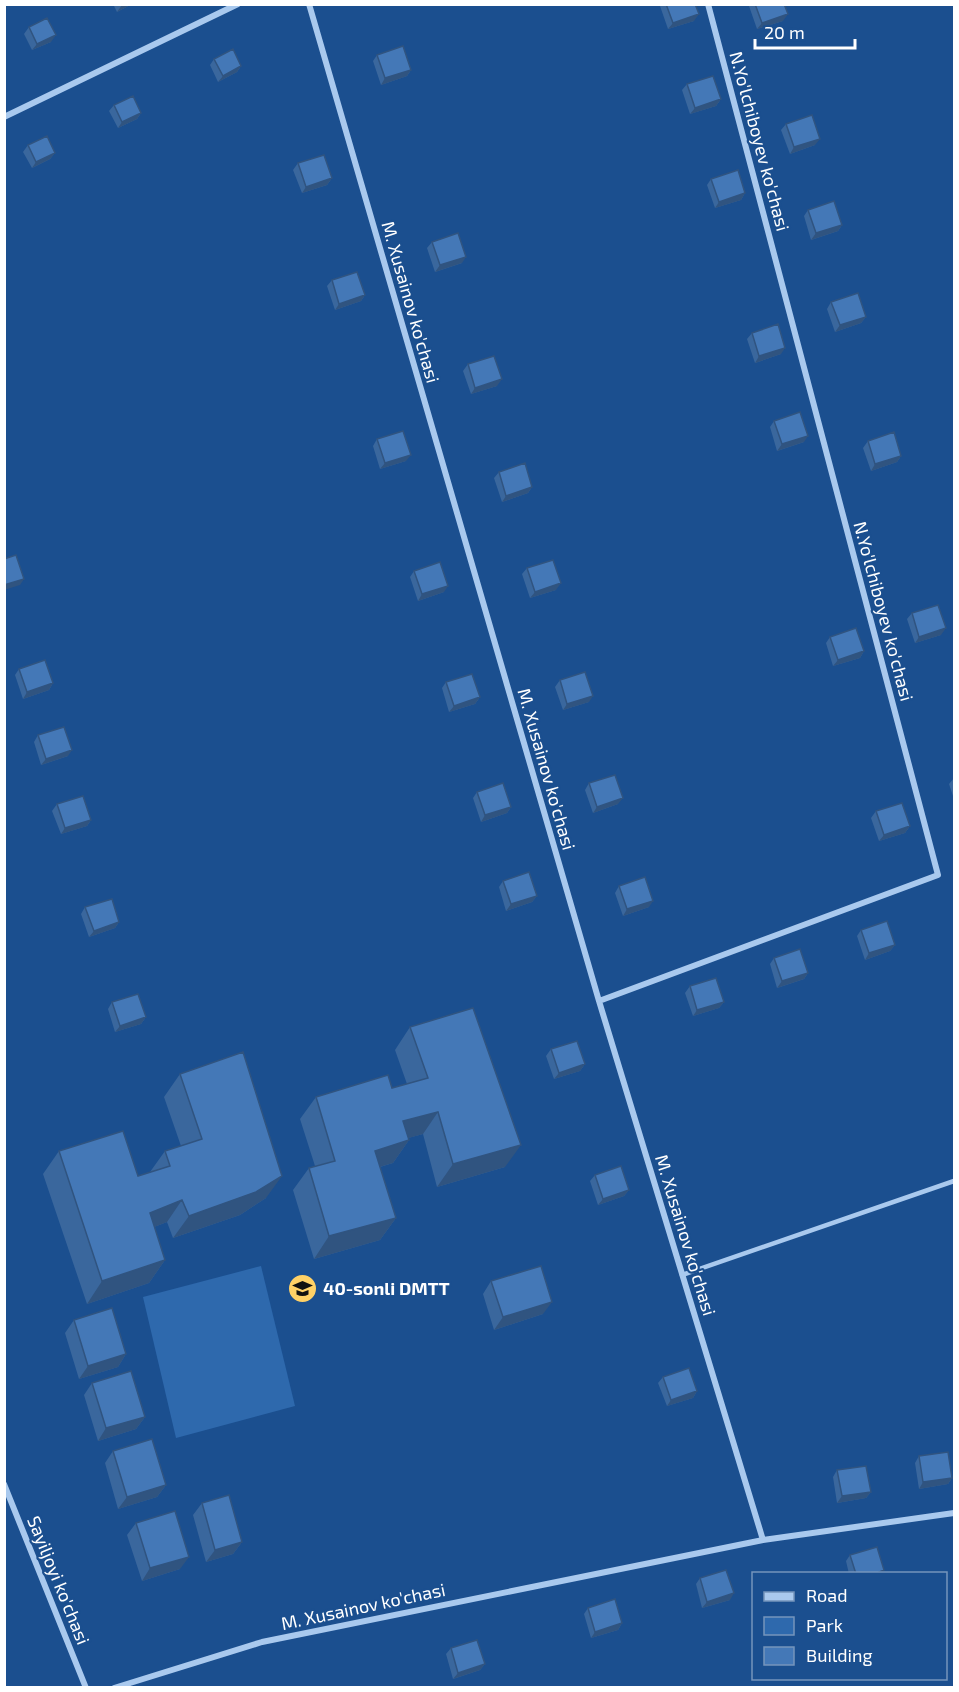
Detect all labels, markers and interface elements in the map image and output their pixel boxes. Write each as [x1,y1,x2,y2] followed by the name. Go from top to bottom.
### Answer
[755,12,856,50] scale bar
[764,21,805,43] text: 20 m
[725,49,795,233] street label: N.Yo'lchiboyev ko'chasi
[377,219,445,385] street label: M. Xusainov ko'chasi
[849,519,919,703] street label: N.Yo'lchiboyev ko'chasi
[513,686,581,852] street label: M. Xusainov ko'chasi
[651,1152,721,1318] street label: M. Xusainov ko'chasi
[286,1272,318,1304] school or university icon: 40-sonli DMTT
[323,1277,450,1299] place label: 40-sonli DMTT
[23,1512,95,1648] street label: Sayiljoyi ko'chasi
[752,1572,947,1680] legend
[279,1578,447,1634] street label: M. Xusainov ko'chasi
[806,1584,847,1606] text: Road
[806,1614,843,1636] text: Park
[806,1644,873,1666] text: Building

